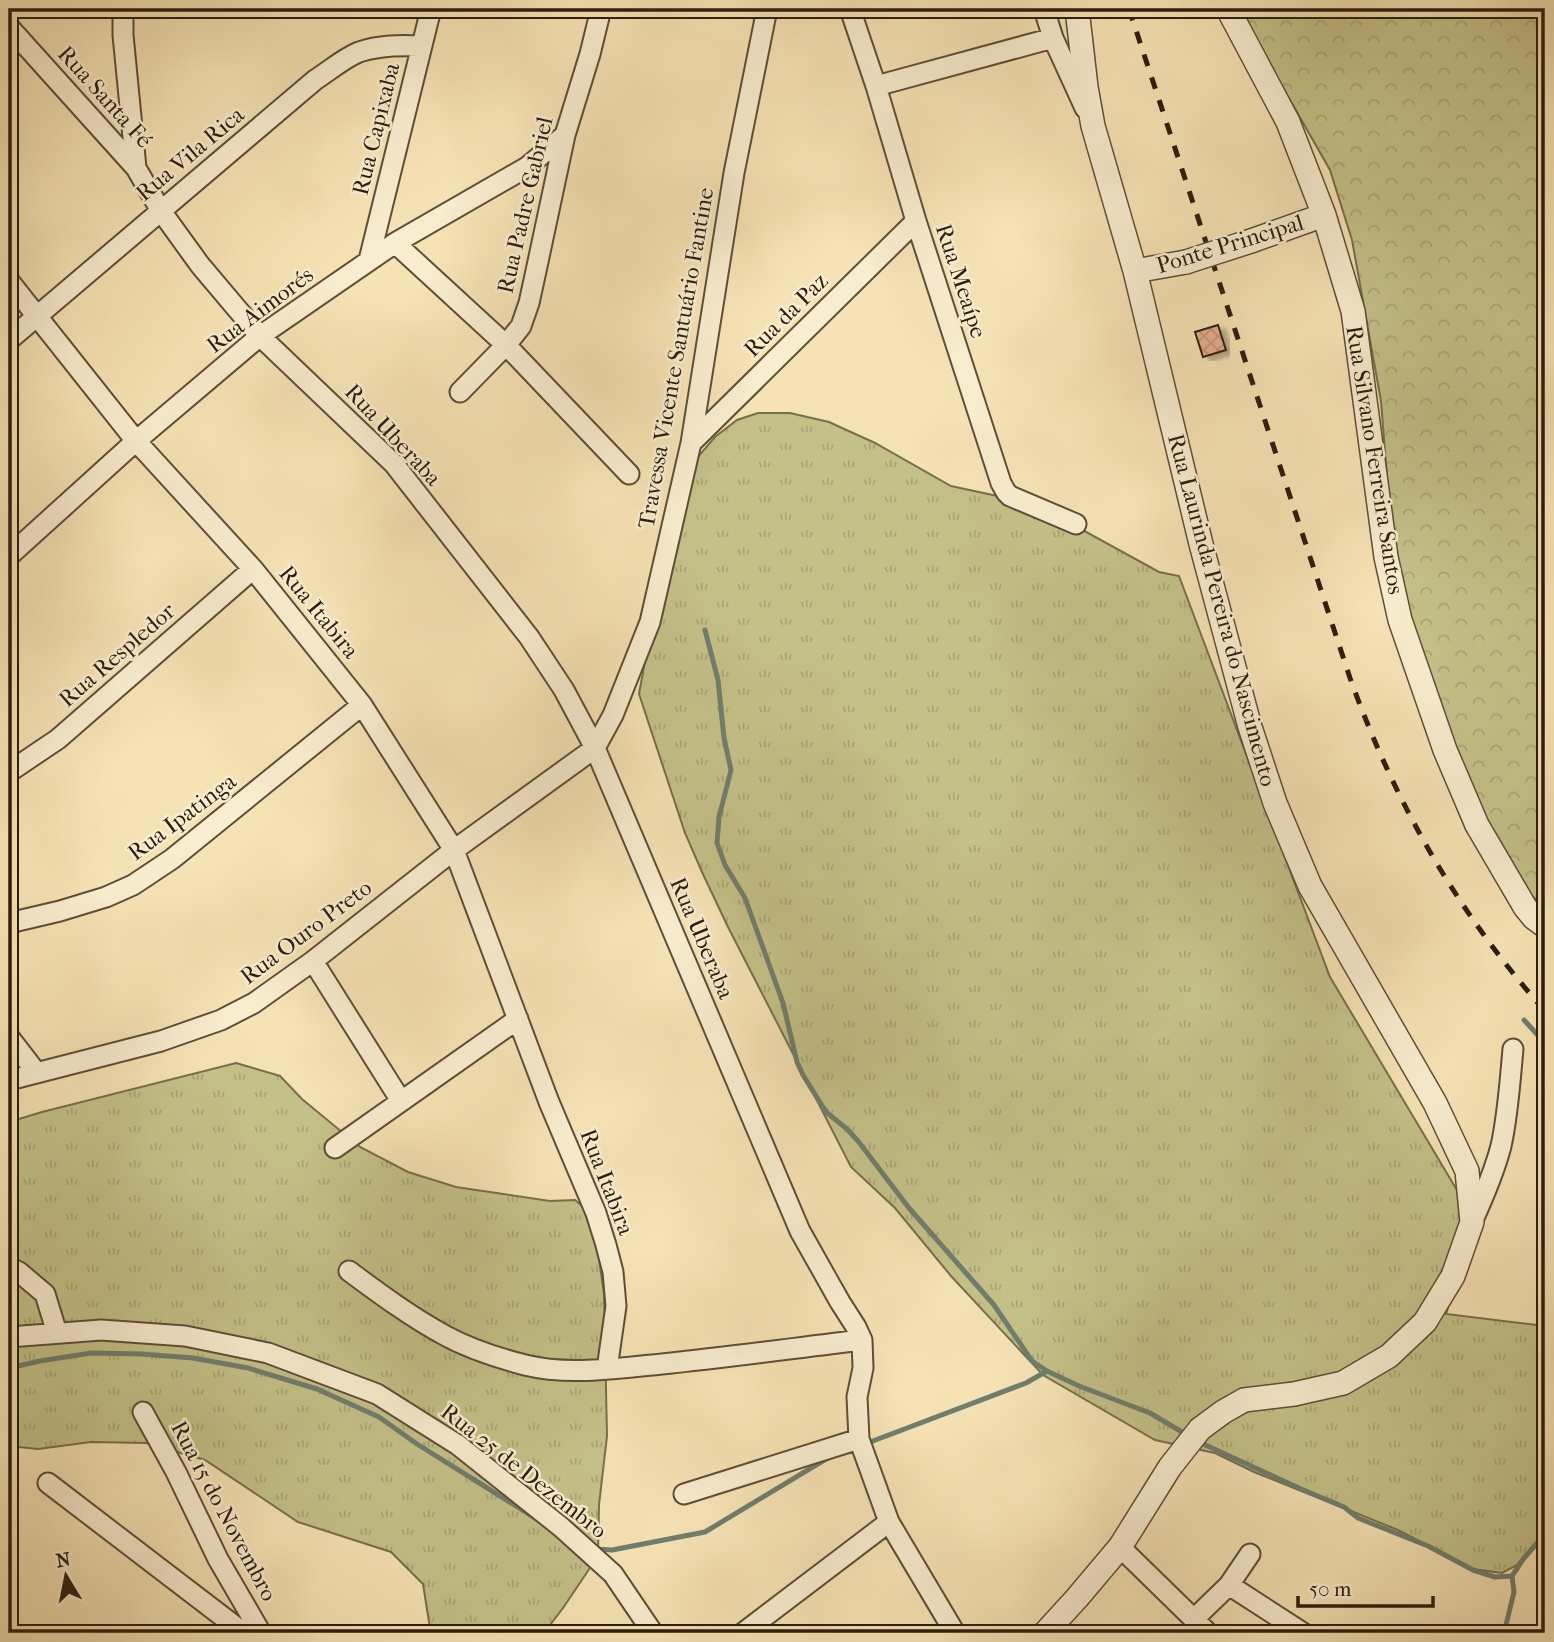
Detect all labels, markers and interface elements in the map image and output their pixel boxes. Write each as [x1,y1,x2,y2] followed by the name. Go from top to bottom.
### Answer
[52,40,158,154] street label: Rua Santa Fé
[347,60,406,198] street label: Rua Capixaba
[131,101,250,207] street label: Rua Vila Rica
[492,113,559,296] street label: Rua Padre Gabriel
[633,185,719,531] street label: Travessa Vicente Santuário Fantine
[1153,209,1308,279] street label: Ponte Principal
[930,221,992,341] street label: Rua Meaípe
[201,261,319,359] street label: Rua Aimorés
[738,267,834,363] street label: Rua da Paz
[1340,324,1410,596] street label: Rua Silvano Ferreira Santos
[339,379,447,492] street label: Rua Uberaba
[1162,431,1282,789] street label: Rua Laurinda Pereira do Nascimento
[273,560,365,664] street label: Rua Itabira
[54,597,181,713] street label: Rua Respledor
[123,767,242,866] street label: Rua Ipatinga
[664,873,740,1003] street label: Rua Uberaba
[235,874,377,990] street label: Rua Ouro Preto
[574,1125,640,1239] street label: Rua Itabira
[436,1398,612,1544] street label: Rua 25 de Dezembro
[165,1416,283,1606] street label: Rua 15 do Novembro
[32,1540,102,1610] north arrow
[54,1548,73,1572] text: N
[1298,1565,1433,1609] scale bar
[1309,1577,1352,1601] text: 50 m

